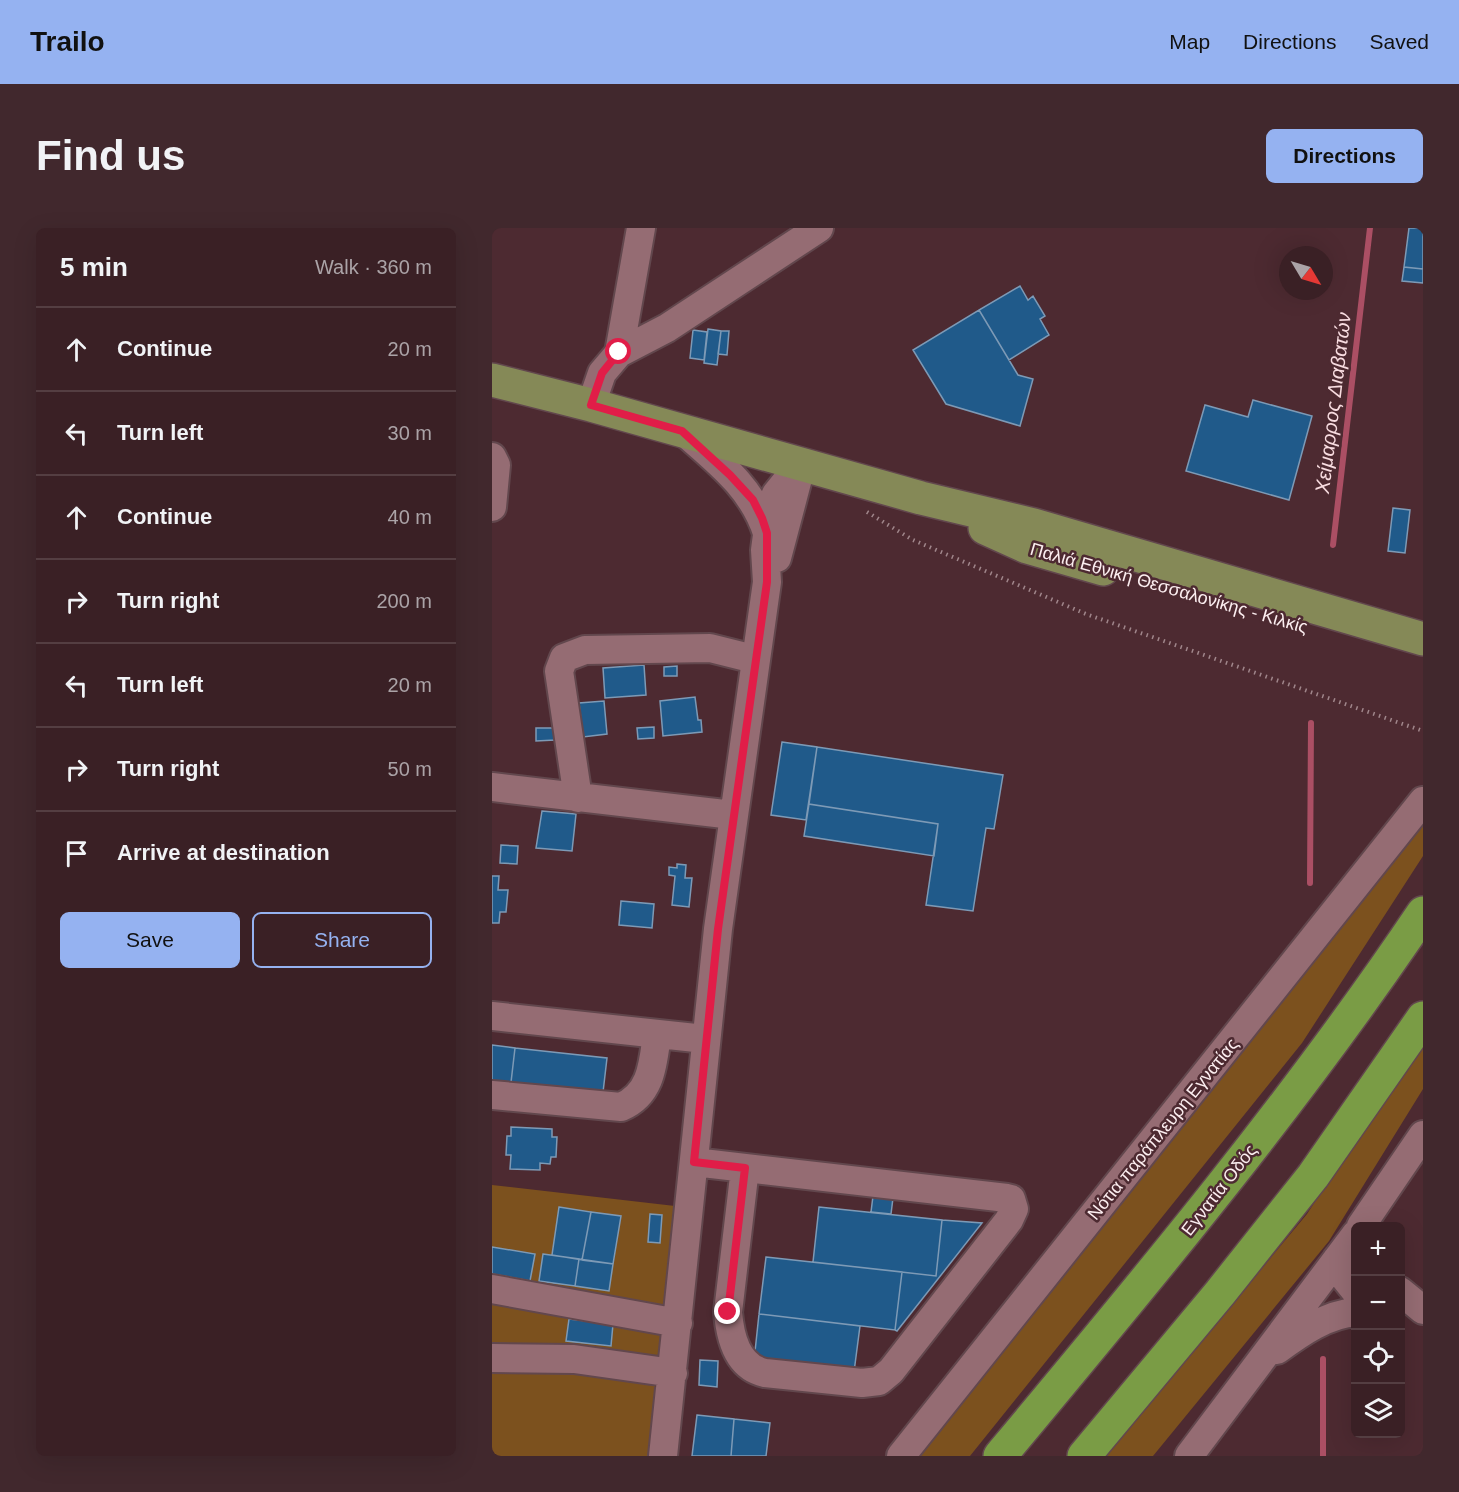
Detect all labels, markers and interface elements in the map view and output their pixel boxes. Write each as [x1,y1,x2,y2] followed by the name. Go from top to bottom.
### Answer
[30,26,105,57] text: Trailo
[1169,30,1210,53] text: Map
[1243,30,1336,53] text: Directions
[1369,30,1429,53] text: Saved
[1266,129,1423,183] button: Directions
[36,132,185,179] text: Find us
[1279,246,1333,300] north arrow
[60,252,128,282] text: 5 min
[315,256,432,278] text: Walk · 360 m
[1311,311,1355,496] water label: Χείμαρρος Διαβατών
[60,333,93,366] icon: ahead
[117,336,212,361] text: Continue
[388,338,432,360] text: 20 m
[605,338,631,364] route start
[60,417,93,450] icon: left
[117,420,203,445] text: Turn left
[388,422,432,444] text: 30 m
[60,501,93,534] icon: ahead
[117,504,212,529] text: Continue
[388,506,432,528] text: 40 m
[1028,539,1310,637] street label: Παλιά Εθνική Θεσσαλονίκης - Κιλκίς
[60,585,93,618] icon: right
[117,588,219,613] text: Turn right
[376,590,432,612] text: 200 m
[60,669,93,702] icon: left
[117,672,203,697] text: Turn left
[388,674,432,696] text: 20 m
[60,753,93,786] icon: right
[117,756,219,781] text: Turn right
[388,758,432,780] text: 50 m
[60,837,93,870] icon: arrive
[117,840,330,865] text: Arrive at destination
[60,912,240,968] button: Save
[252,912,432,968] button: Share
[1084,1034,1243,1224] street label: Νότια παράπλευρη Εγνατίας
[1177,1140,1261,1239] street label: Εγνατία Οδός
[1351,1222,1405,1438] map controls
[1351,1222,1405,1276] button: +
[1351,1276,1405,1330] button: −
[714,1298,740,1324] route end
[1351,1330,1405,1384] button: locate
[1351,1384,1405,1438] button: layers

